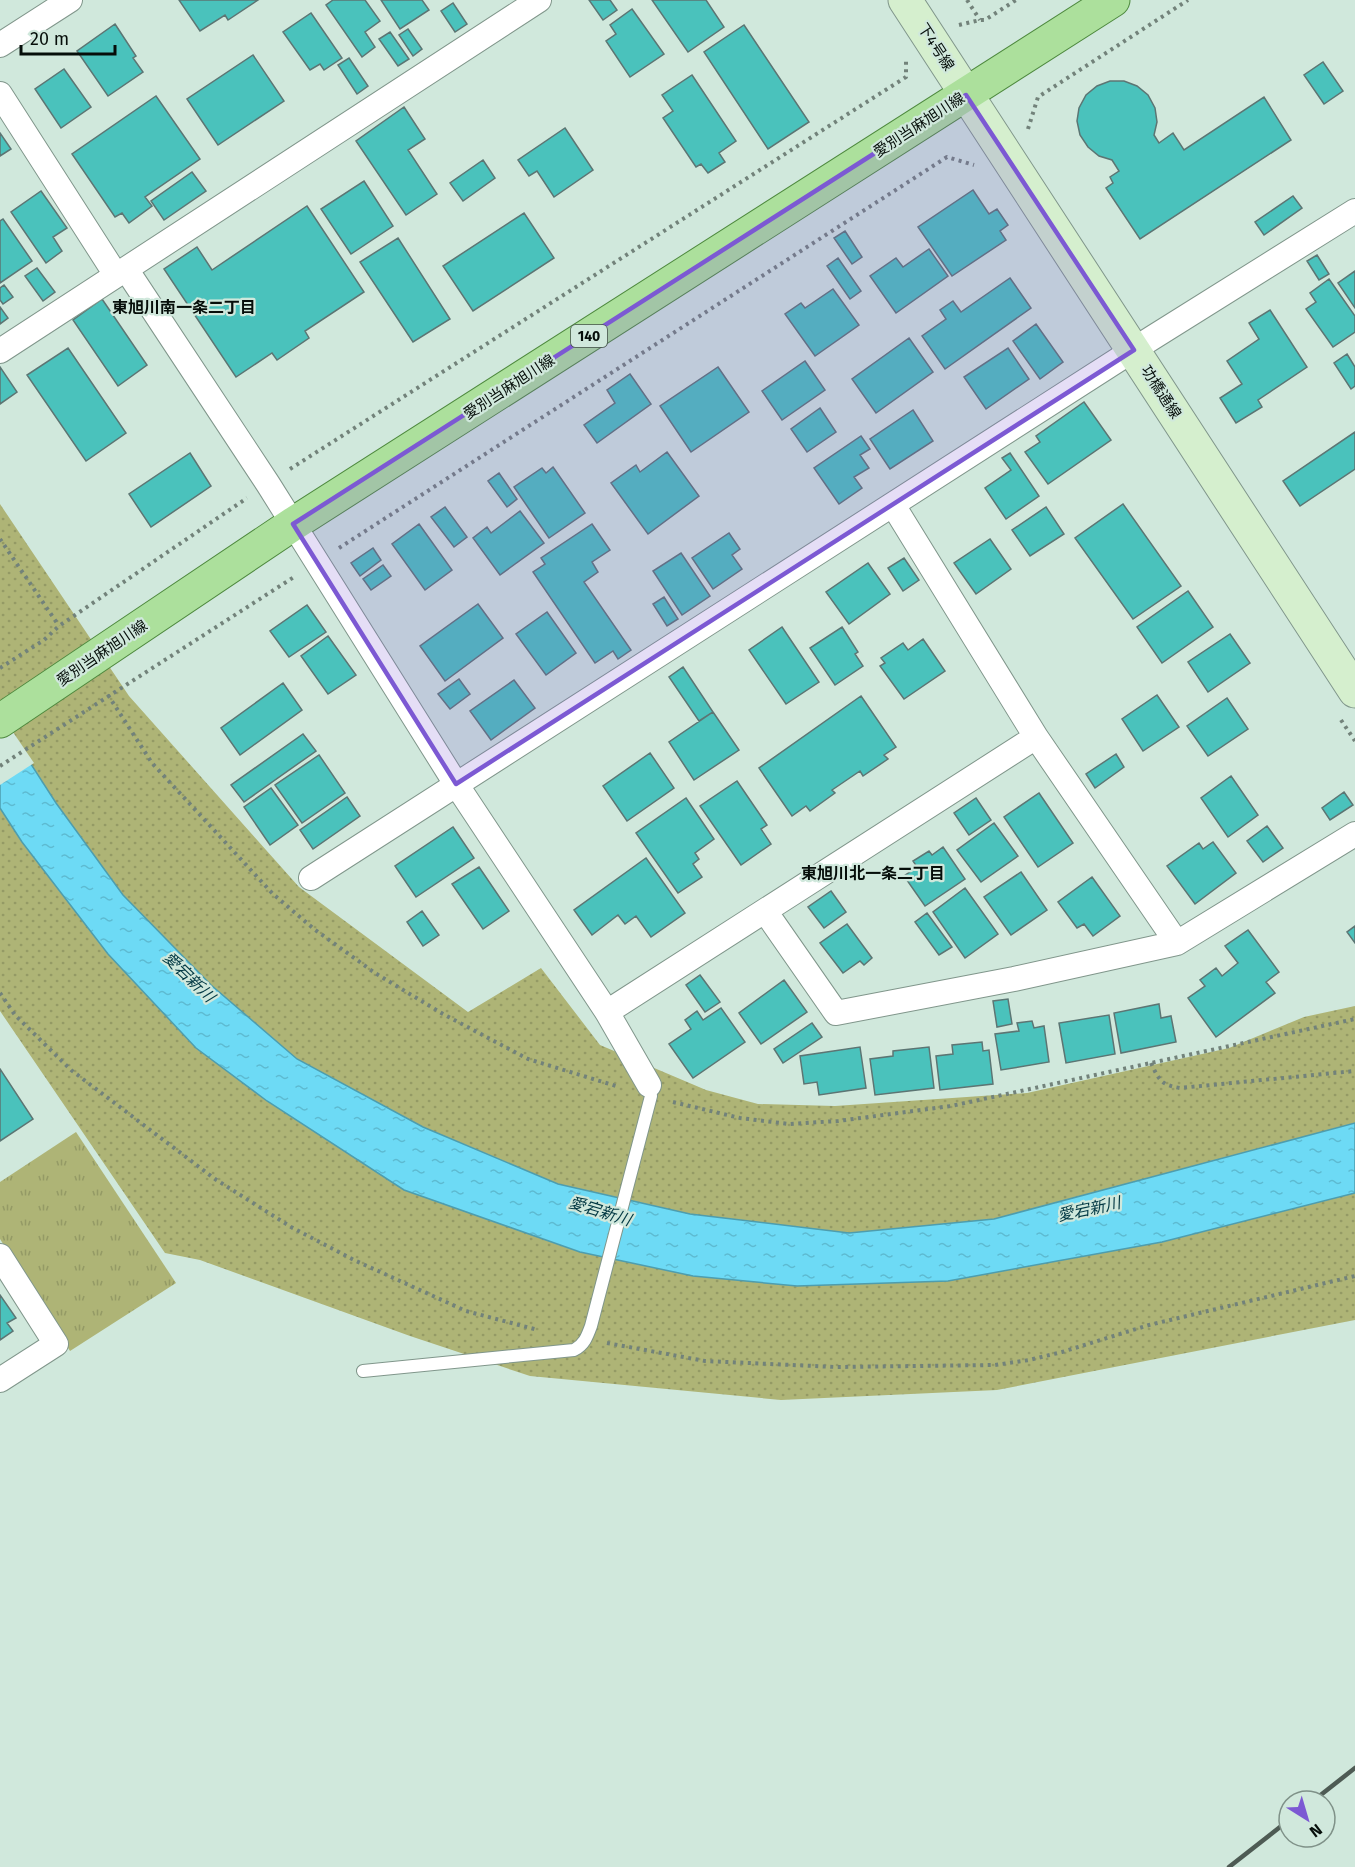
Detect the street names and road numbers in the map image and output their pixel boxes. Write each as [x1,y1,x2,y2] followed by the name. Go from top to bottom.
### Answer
[914,20,958,74] street label: 下4号線
[870,89,968,161] street label: 愛別当麻旭川線
[571,325,607,347] road number: 140
[460,351,558,423] street label: 愛別当麻旭川線
[1137,362,1185,422] street label: 功橋通線
[53,616,151,690] street label: 愛別当麻旭川線

